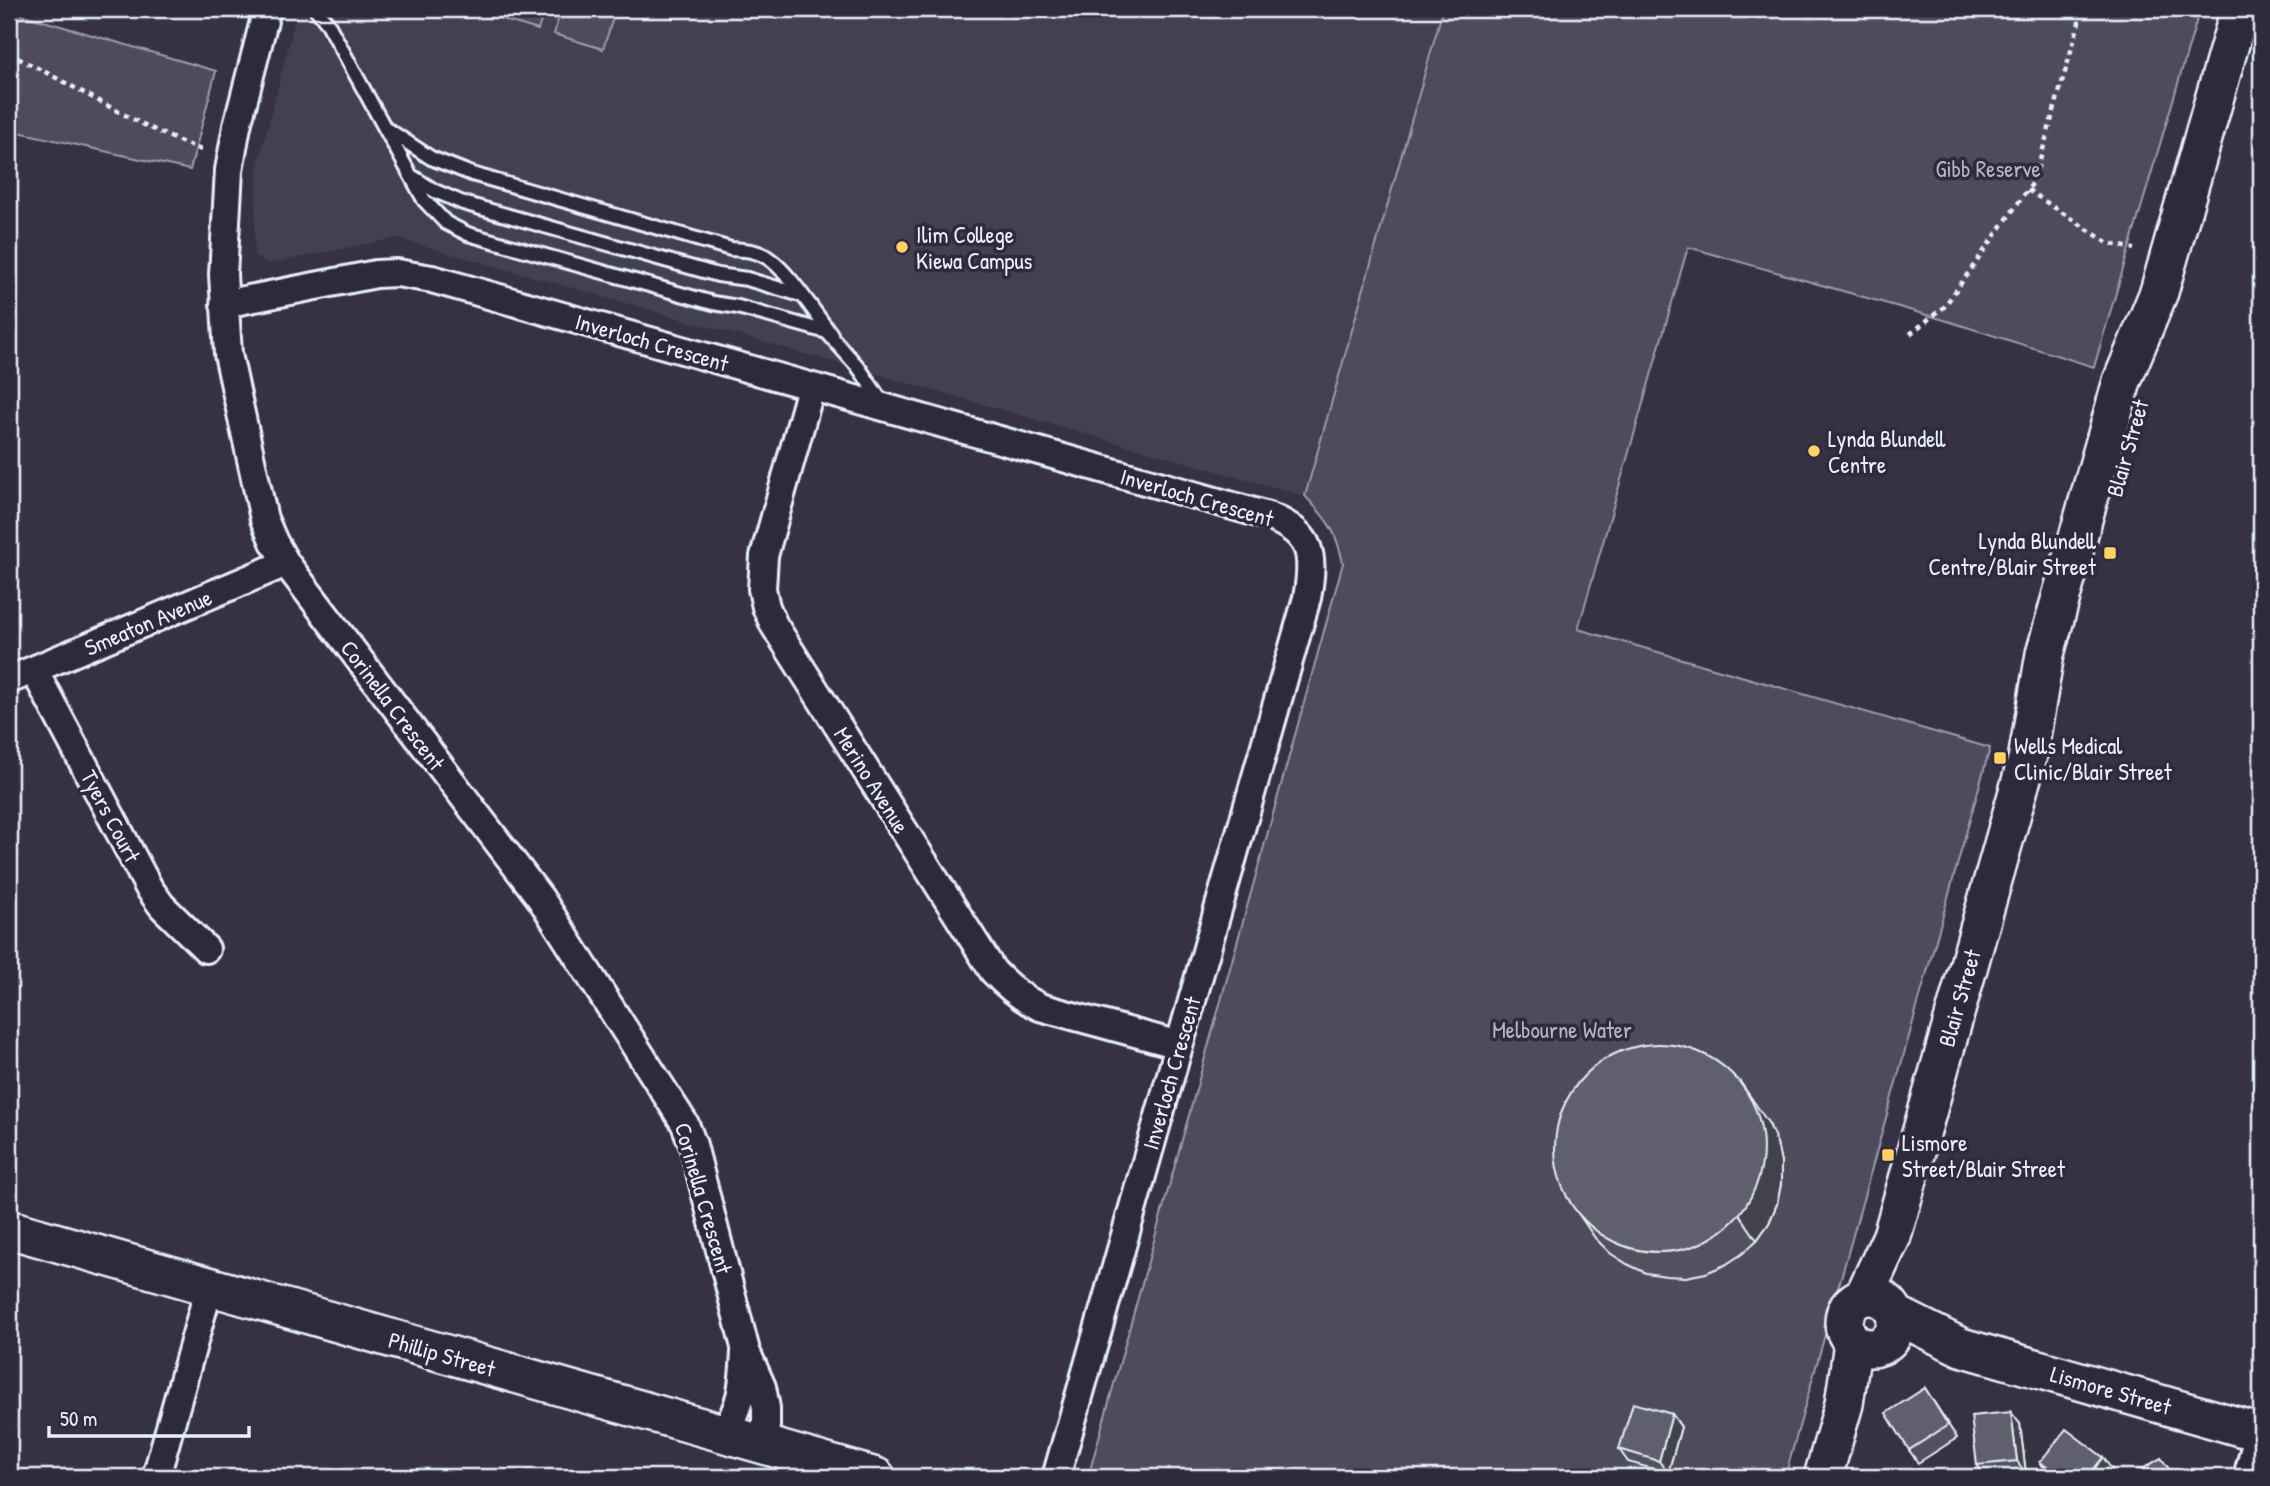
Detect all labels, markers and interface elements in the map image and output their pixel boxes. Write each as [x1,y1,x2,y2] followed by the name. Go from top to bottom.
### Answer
[1935,153,2041,184] park label: Gibb Reserve
[916,219,1033,276] place label: Ilim College Kiewa Campus
[894,239,910,255] marker: Ilim College Kiewa Campus
[572,305,733,379] street label: Inverloch Crescent
[2098,395,2156,500] street label: Blair Street
[1828,423,1946,480] place label: Lynda Blundell Centre
[1806,443,1822,459] marker: Lynda Blundell Centre
[1117,460,1278,534] street label: Inverloch Crescent
[1929,525,2097,582] place label: Lynda Blundell Centre/Blair Street
[2102,545,2118,561] marker: Lynda Blundell Centre/Blair Street
[80,581,216,663] street label: Smeaton Avenue
[334,634,453,777] street label: Corinella Crescent
[827,721,917,839] street label: Merino Avenue
[2014,730,2173,787] place label: Wells Medical Clinic/Blair Street
[1992,750,2008,766] marker: Wells Medical Clinic/Blair Street
[74,764,149,869] street label: Tyers Court
[1930,945,1988,1050] street label: Blair Street
[1134,992,1208,1153] street label: Inverloch Crescent
[1492,1014,1632,1045] park label: Melbourne Water
[668,1119,741,1278] street label: Corinella Crescent
[1902,1127,2066,1184] place label: Lismore Street/Blair Street
[1880,1147,1896,1163] marker: Lismore Street/Blair Street
[385,1324,500,1384] street label: Phillip Street
[2047,1358,2176,1422] street label: Lismore Street
[49,1395,248,1439] scale bar
[60,1404,97,1433] text: 50 m

